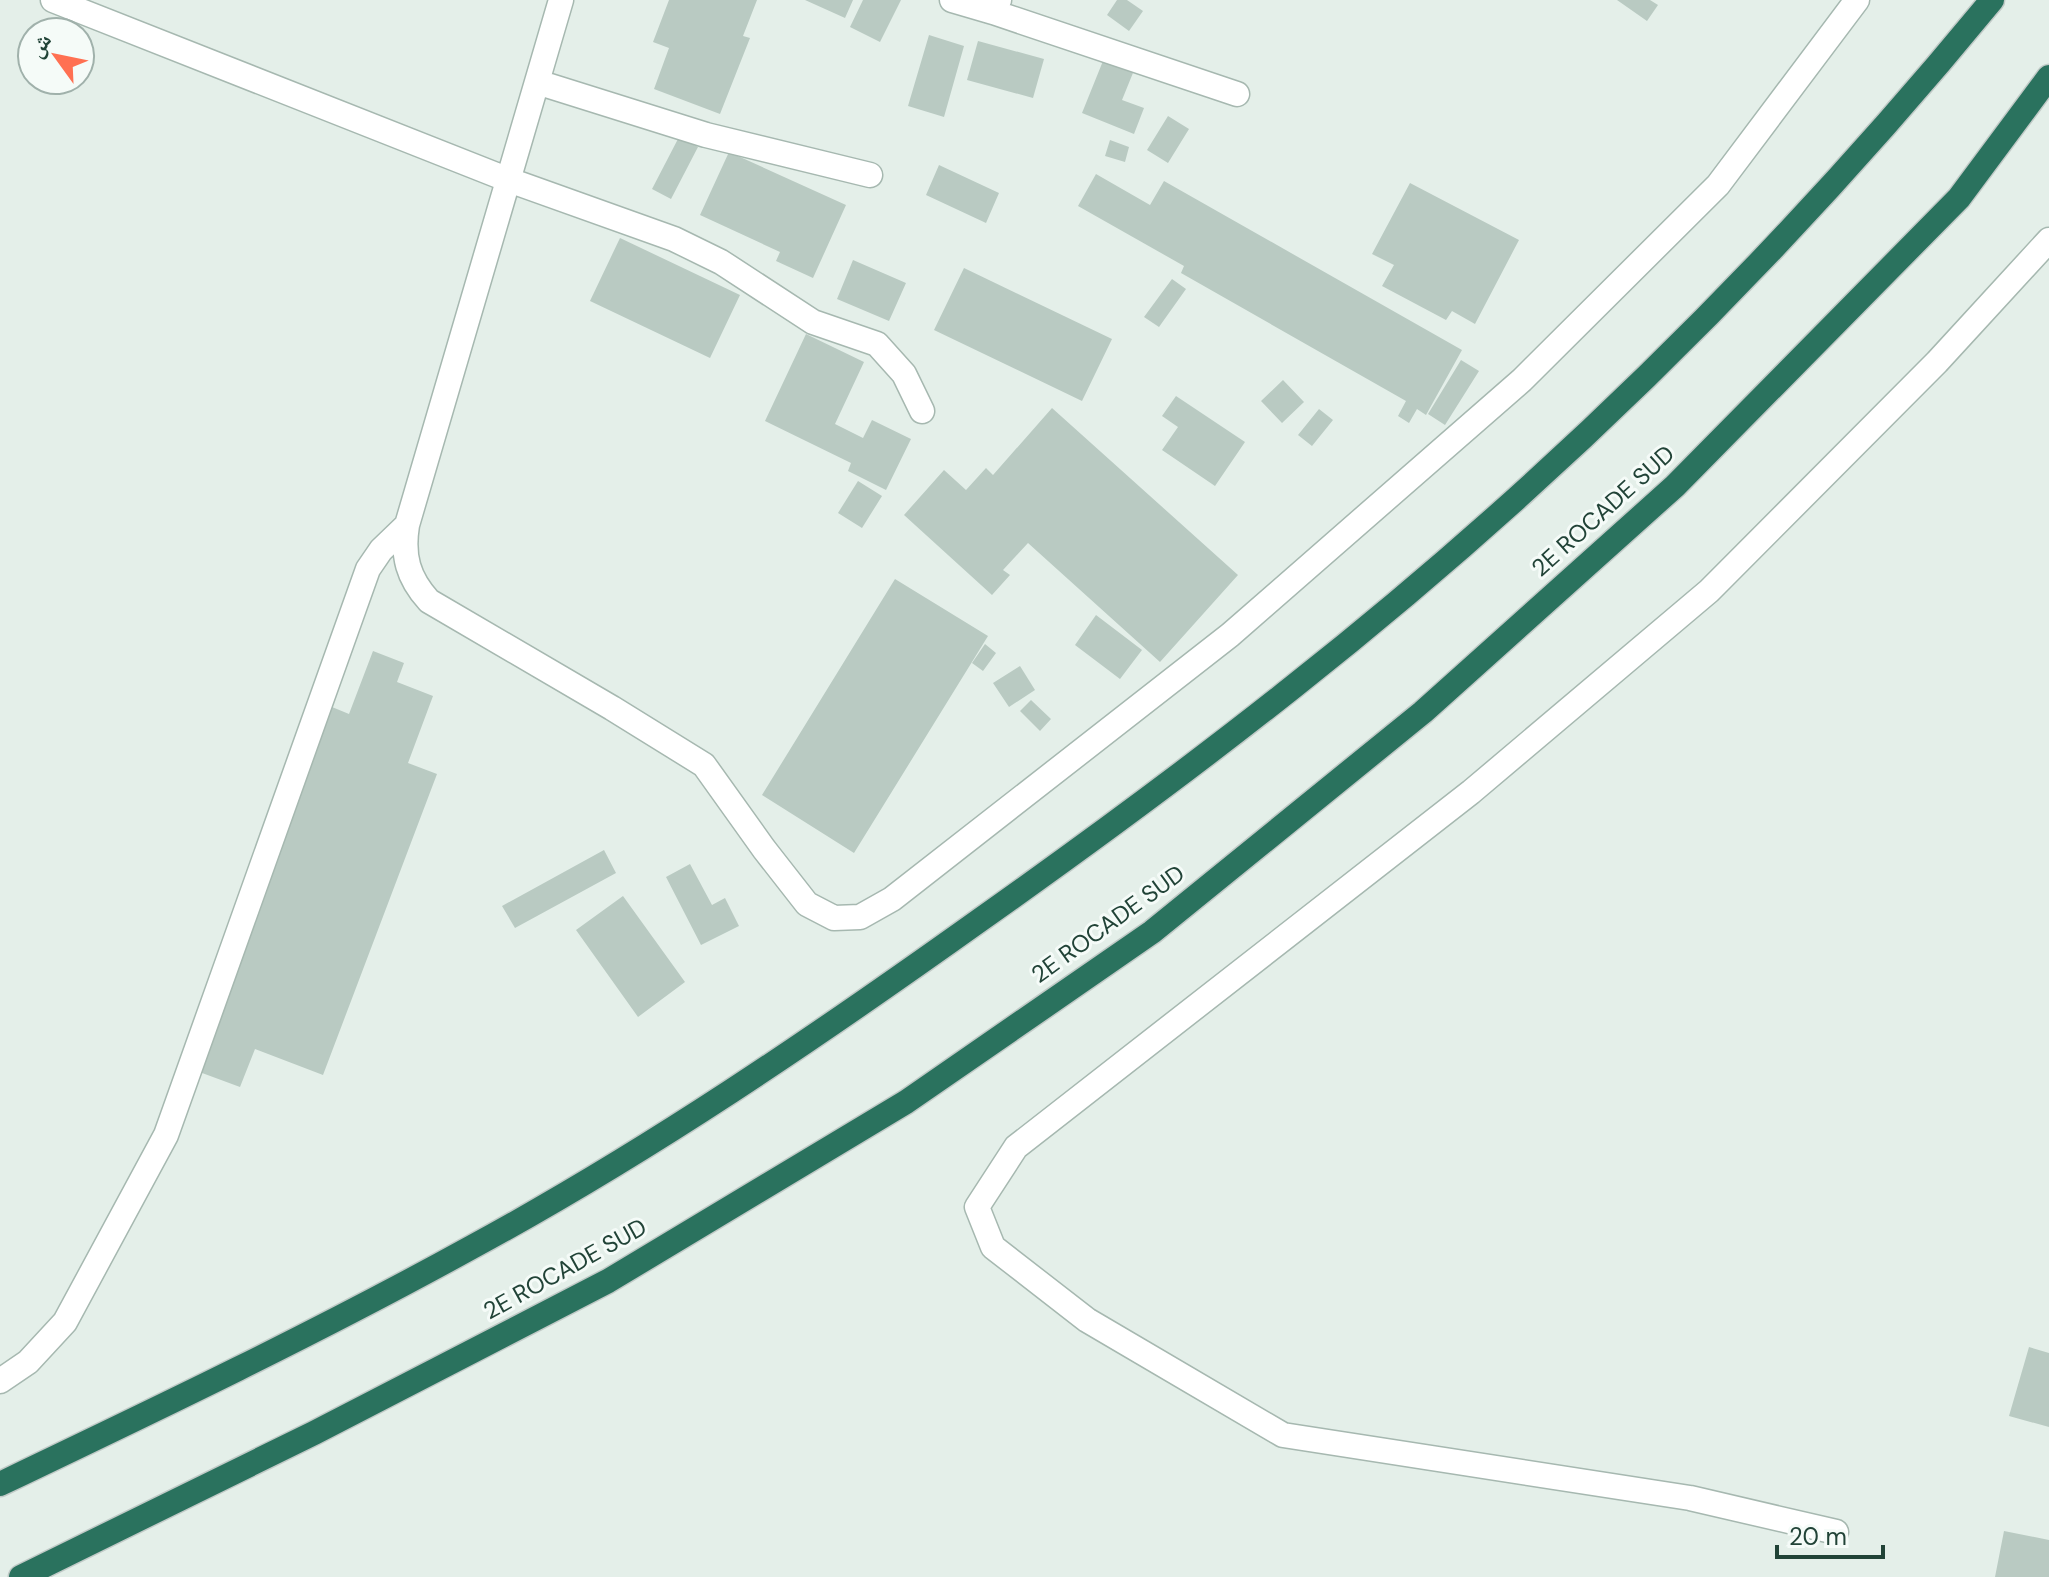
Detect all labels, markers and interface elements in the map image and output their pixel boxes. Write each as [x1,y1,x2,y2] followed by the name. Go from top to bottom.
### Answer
[16,16,96,96] north arrow
[21,28,58,63] text: ش
[1525,438,1681,583] street label: 2E ROCADE SUD
[1025,858,1190,990] street label: 2E ROCADE SUD
[478,1211,652,1326] street label: 2E ROCADE SUD
[1777,1509,1883,1559] scale bar
[1789,1521,1847,1552] text: 20 m

